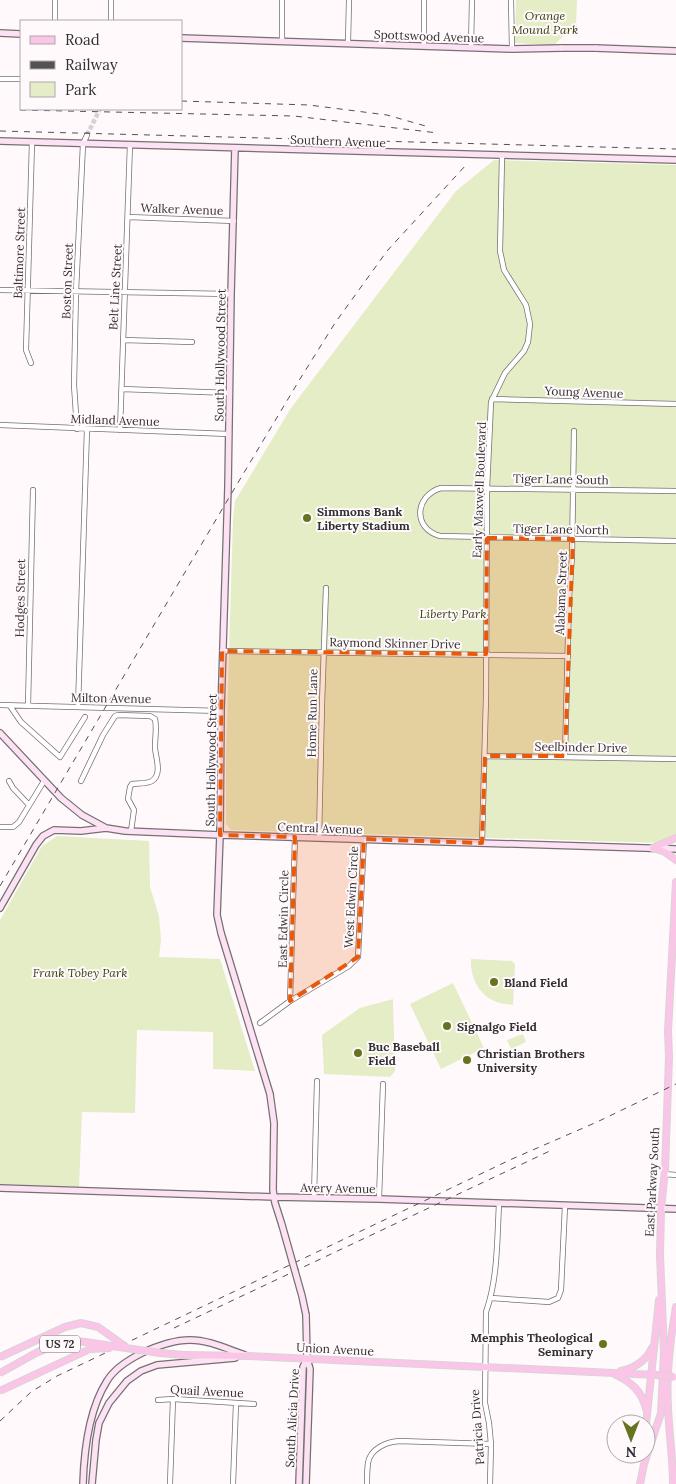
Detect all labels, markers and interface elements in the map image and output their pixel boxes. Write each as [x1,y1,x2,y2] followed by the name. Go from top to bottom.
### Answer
[512,8,578,37] park label: Orange Mound Park
[20,20,182,110] legend
[374,27,485,45] street label: Spottswood Avenue
[65,30,100,49] text: Road
[65,55,118,74] text: Railway
[65,80,96,99] text: Park
[290,132,387,150] street label: Southern Avenue
[140,200,224,218] street label: Walker Avenue
[10,207,28,299] street label: Baltimore Street
[58,242,76,319] street label: Boston Street
[105,243,125,330] street label: Belt Line Street
[211,288,229,422] street label: South Hollywood Street
[543,383,624,401] street label: Young Avenue
[70,411,160,429] street label: Midland Avenue
[469,422,489,558] street label: Early Maxwell Boulevard
[513,471,609,487] street label: Tiger Lane South
[317,504,410,533] place label: Simmons Bank Liberty Stadium
[301,512,313,524] marker: Simmons Bank Liberty Stadium
[513,521,609,537] street label: Tiger Lane North
[552,550,570,636] street label: Alabama Street
[12,558,28,638] street label: Hodges Street
[420,606,486,621] park label: Liberty Park
[329,634,461,652] street label: Raymond Skinner Drive
[304,668,320,758] street label: Home Run Lane
[71,690,152,706] street label: Milton Avenue
[202,693,220,827] street label: South Hollywood Street
[535,739,628,755] street label: Seelbinder Drive
[277,819,363,837] street label: Central Avenue
[341,845,361,949] street label: West Edwin Circle
[275,869,291,968] street label: East Edwin Circle
[33,965,127,980] park label: Frank Tobey Park
[504,975,568,990] place label: Bland Field
[488,976,500,988] marker: Bland Field
[457,1019,537,1034] place label: Signalgo Field
[441,1020,453,1032] marker: Signalgo Field
[368,1039,440,1068] place label: Buc Baseball Field
[477,1046,585,1075] place label: Christian Brothers University
[352,1047,364,1059] marker: Buc Baseball Field
[461,1054,473,1066] marker: Christian Brothers University
[642,1127,662,1237] street label: East Parkway South
[299,1180,376,1196] street label: Avery Avenue
[471,1330,593,1359] place label: Memphis Theological Seminary
[40,1336,80,1352] road number: US 72
[597,1338,609,1350] marker: Memphis Theological Seminary
[296,1339,375,1359] street label: Union Avenue
[282,1368,302,1468] street label: South Alicia Drive
[170,1382,245,1400] street label: Quail Avenue
[467,1388,487,1465] street label: Patricia Drive
[606,1414,656,1464] north arrow
[625,1443,636,1461] text: N

